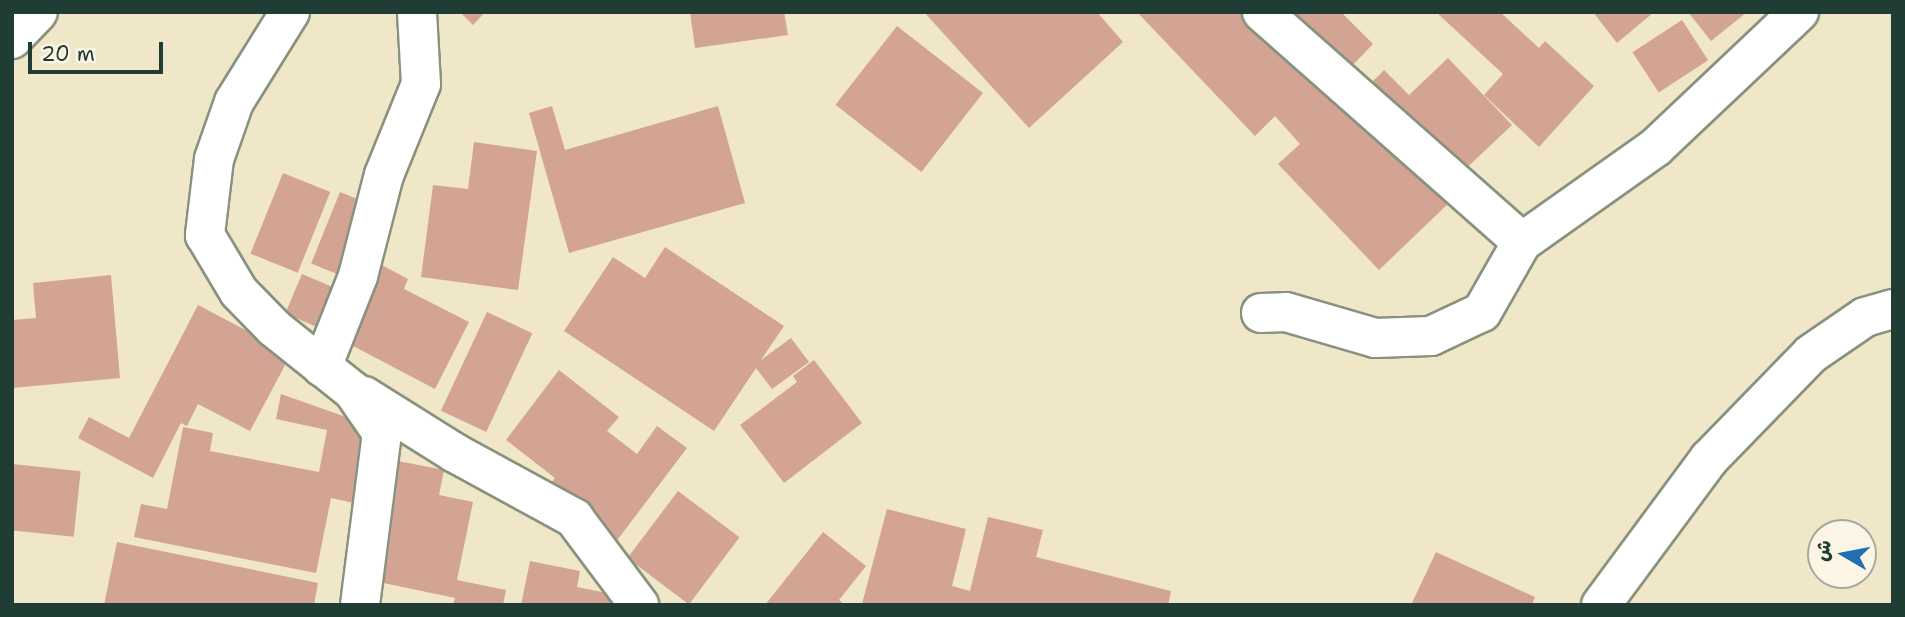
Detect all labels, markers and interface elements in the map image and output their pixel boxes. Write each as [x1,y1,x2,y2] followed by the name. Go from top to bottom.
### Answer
[32,28,166,72] scale bar
[41,40,95,68] text: 20 m
[1807,519,1877,589] north arrow
[1809,538,1837,563] text: ش

